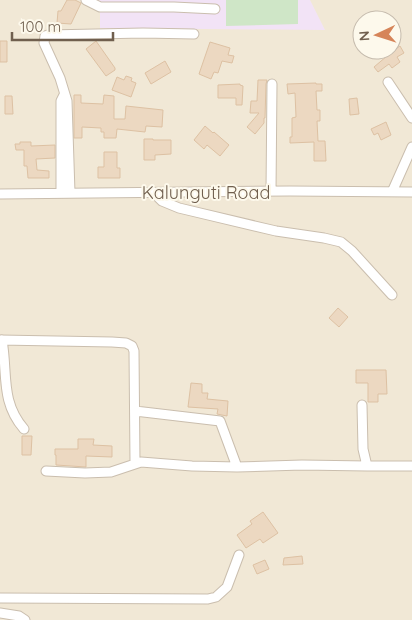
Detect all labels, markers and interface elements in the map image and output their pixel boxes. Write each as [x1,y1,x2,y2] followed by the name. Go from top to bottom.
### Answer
[12,10,114,42] scale bar
[352,10,402,60] north arrow
[20,17,61,36] text: 100 m
[355,30,373,42] text: N
[142,181,270,204] street label: Kalunguti Road

